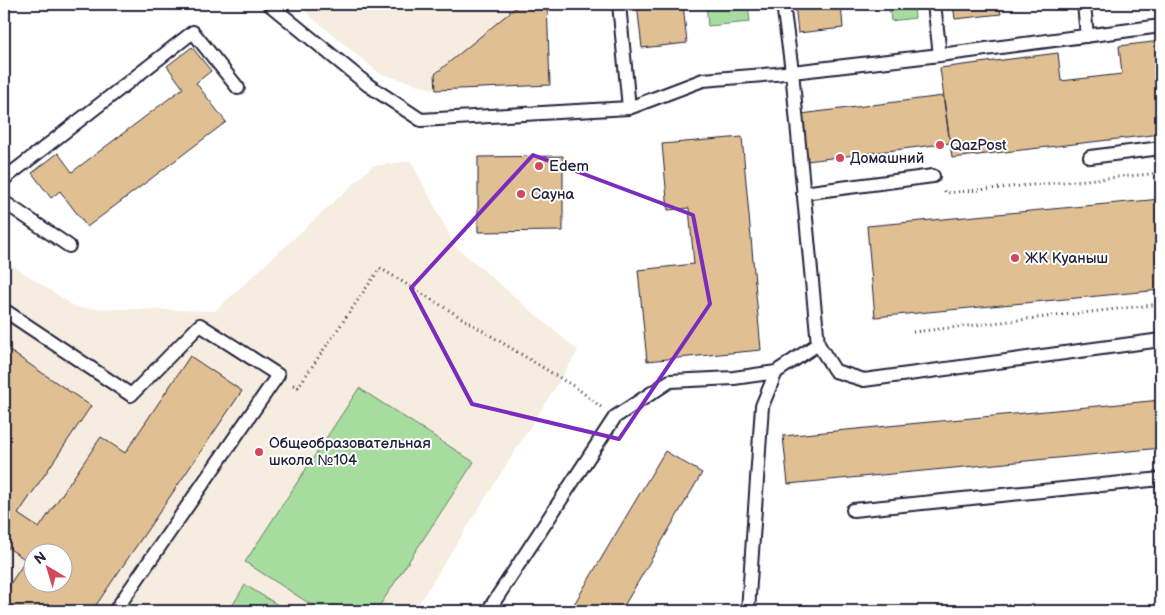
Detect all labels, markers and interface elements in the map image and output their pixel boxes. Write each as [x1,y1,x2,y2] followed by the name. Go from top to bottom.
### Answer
[950,136,1007,155] place label: QazPost
[934,139,946,151] marker: QazPost
[850,149,924,168] place label: Домашний
[834,152,846,164] marker: Домашний
[549,157,589,176] place label: Edem
[533,160,545,172] marker: Edem
[531,185,574,204] place label: Сауна
[515,188,527,200] marker: Сауна
[1025,249,1108,268] place label: ЖК Куаныш
[1009,252,1021,264] marker: ЖК Куаныш
[269,434,431,470] place label: Общеобразовательная школа №104
[253,446,265,458] marker: Общеобразовательная школа №104
[22,542,72,592] north arrow
[31,548,50,568] text: N

